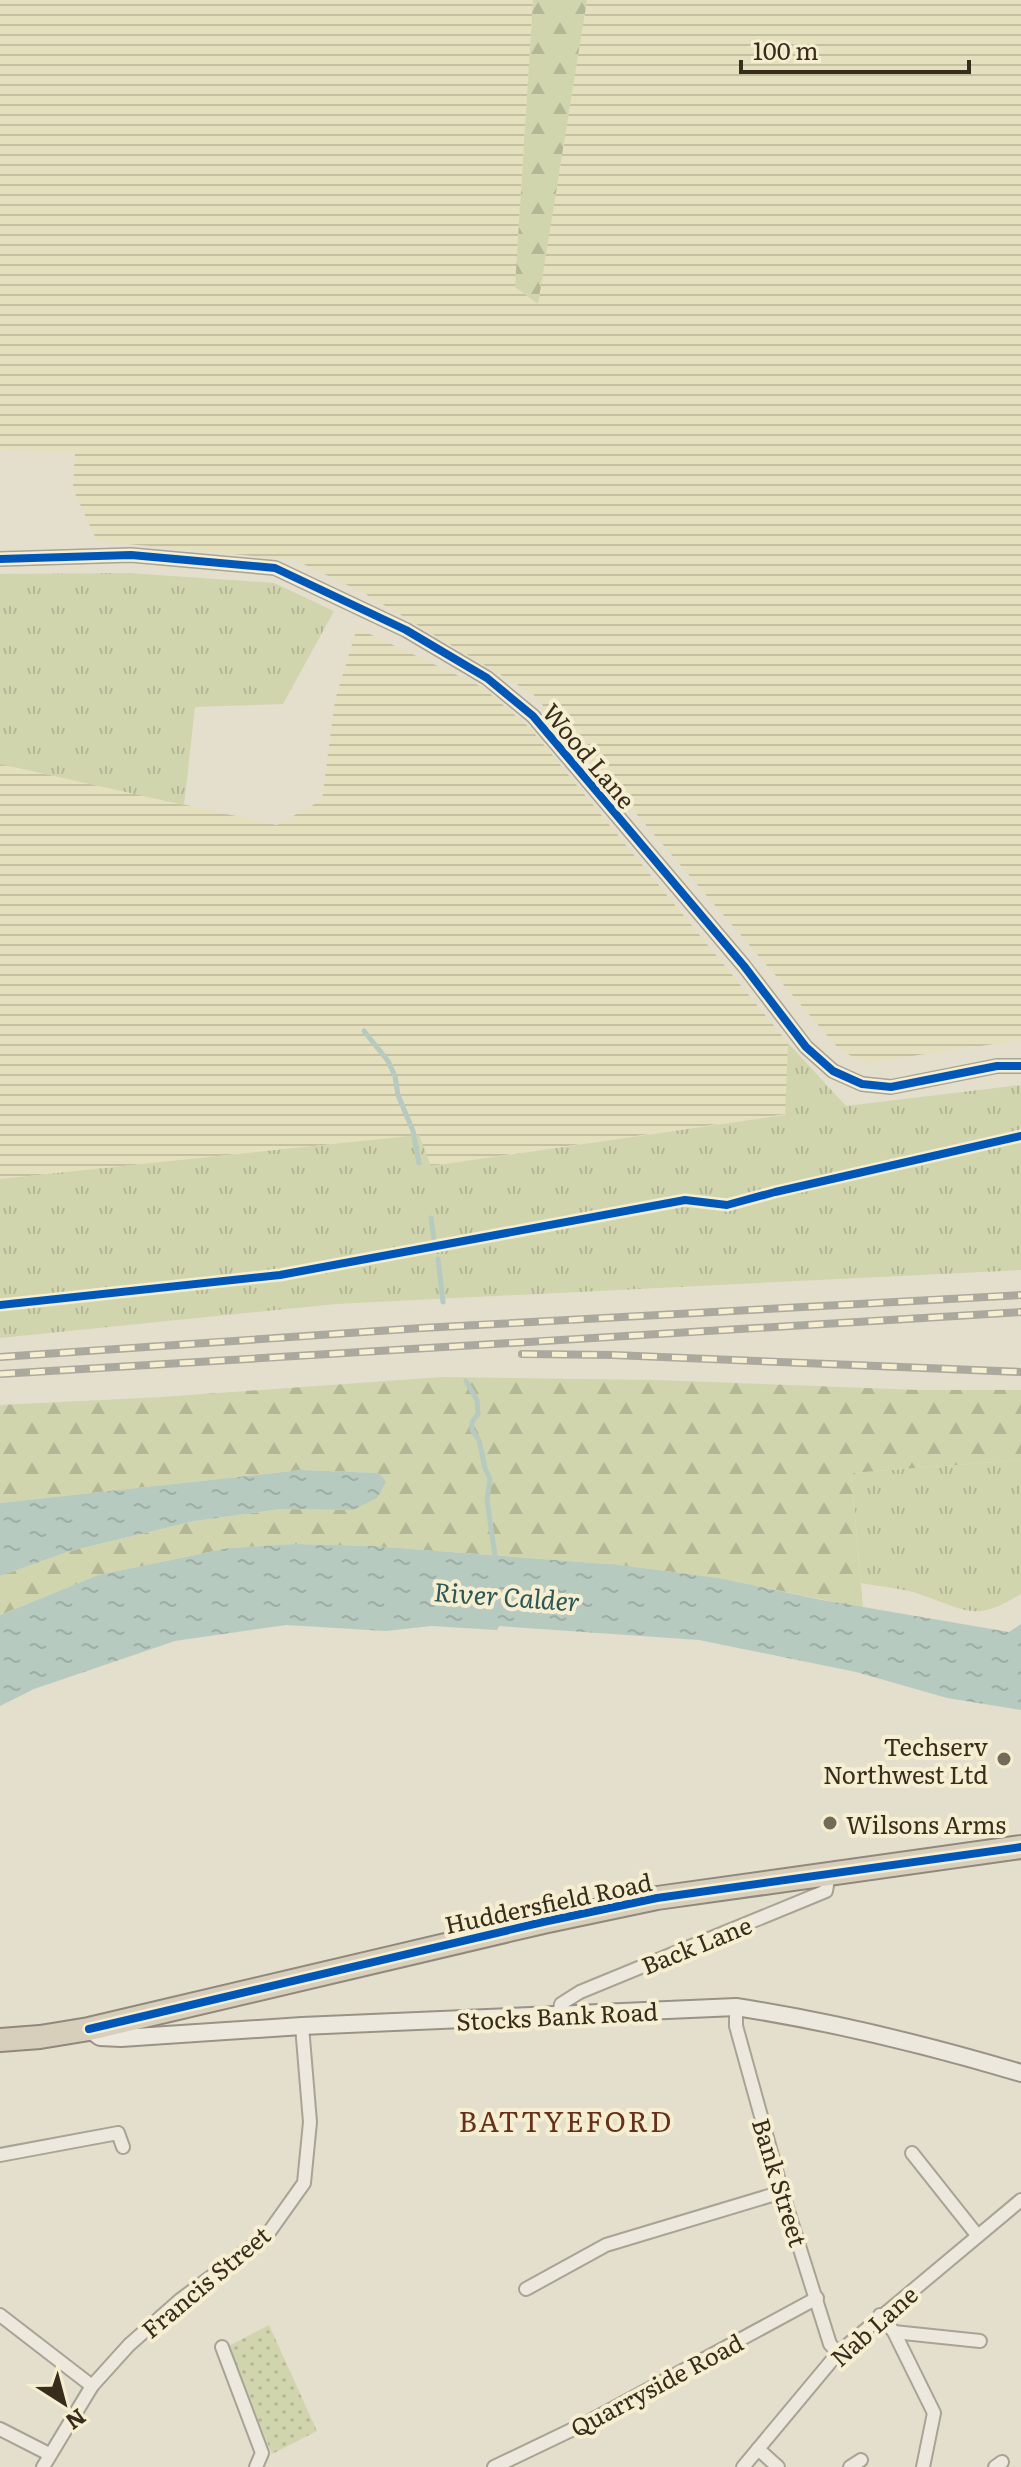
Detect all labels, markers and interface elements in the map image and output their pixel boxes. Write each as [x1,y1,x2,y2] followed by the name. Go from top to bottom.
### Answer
[741,24,969,74] scale bar
[753,32,819,67] text: 100 m
[536,695,644,815] street label: Wood Lane
[432,1570,582,1620] water label: River Calder
[823,1728,988,1791] place label: Techserv Northwest Ltd
[995,1750,1013,1768] marker: Techserv Northwest Ltd
[846,1806,1006,1841] place label: Wilsons Arms
[821,1814,839,1832] marker: Wilsons Arms
[441,1863,655,1941] street label: Huddersfield Road
[636,1906,756,1982] street label: Back Lane
[455,1992,659,2038] street label: Stocks Bank Road
[459,2099,674,2141] district label: BATTYEFORD
[745,2114,817,2251] street label: Bank Street
[133,2217,277,2345] street label: Francis Street
[822,2276,924,2374] street label: Nab Lane
[564,2324,749,2444] street label: Quarryside Road
[24,2363,104,2443] north arrow
[59,2402,94,2439] text: N

